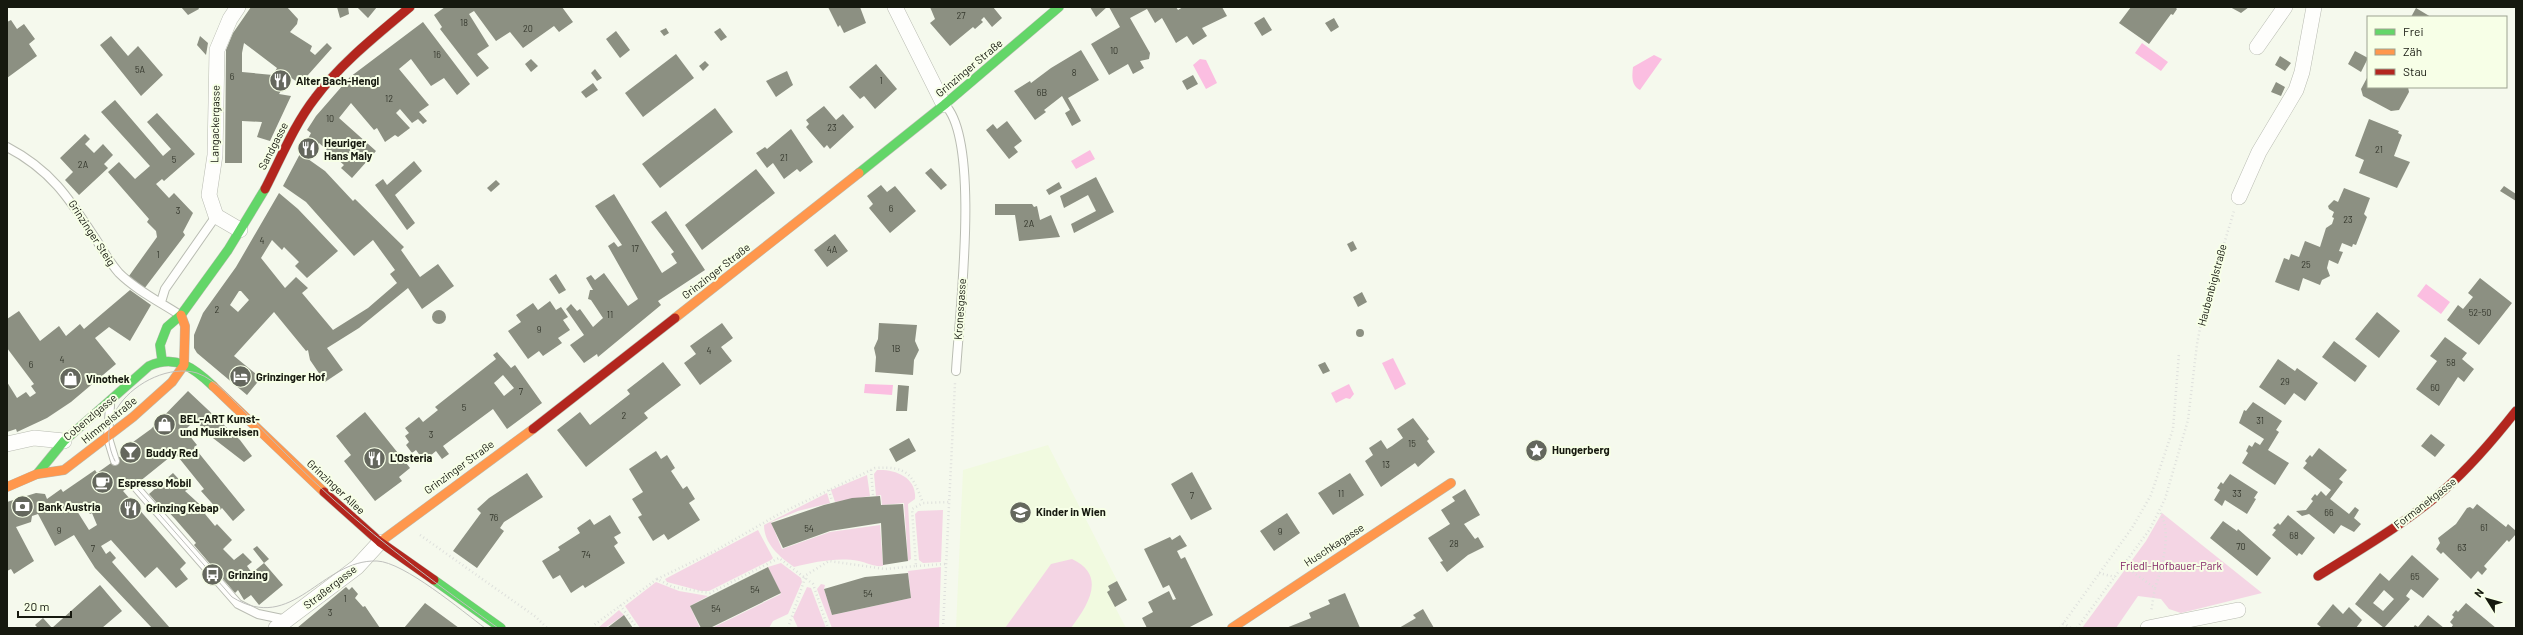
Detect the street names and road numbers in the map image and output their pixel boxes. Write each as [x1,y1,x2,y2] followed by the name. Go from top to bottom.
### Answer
[933,36,1005,99] street label: Grinzinger Straße
[207,85,222,163] street label: Langackergasse
[255,120,290,172] street label: Sandgasse
[66,197,119,268] street label: Grinzinger Steig
[679,240,753,301] street label: Grinzinger Straße
[2194,242,2229,327] street label: Haubenbiglstraße
[951,278,968,340] street label: Kronesgasse
[60,390,119,443] street label: Cobenzlgasse
[78,393,139,446] street label: Himmelstraße
[421,437,496,496] street label: Grinzinger Straße
[305,456,368,517] street label: Grinzinger Allee
[2391,474,2458,531] street label: Formanekgasse
[1301,520,1366,569] street label: Huschkagasse
[301,562,359,611] street label: Straßergasse

